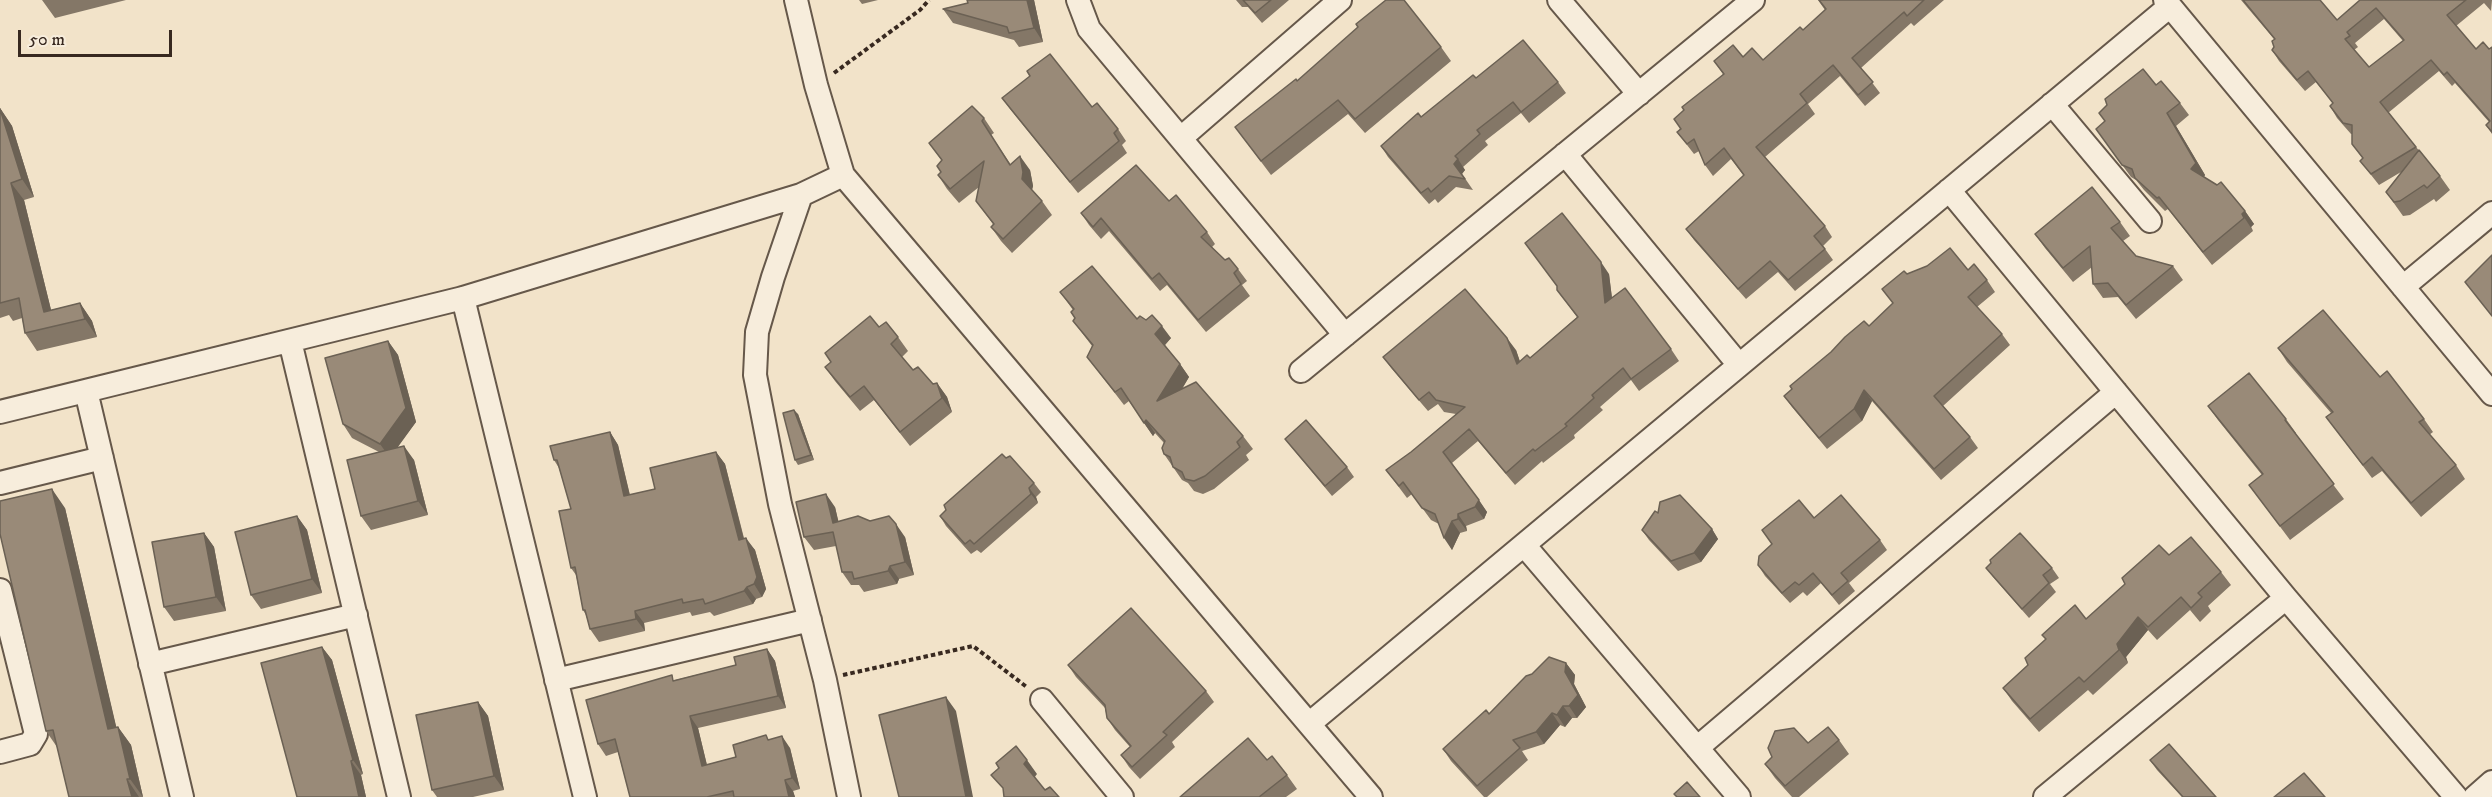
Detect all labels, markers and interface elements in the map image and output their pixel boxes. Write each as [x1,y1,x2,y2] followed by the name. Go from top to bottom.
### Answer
[21,18,176,56] scale bar
[29,29,65,51] text: 50 m

